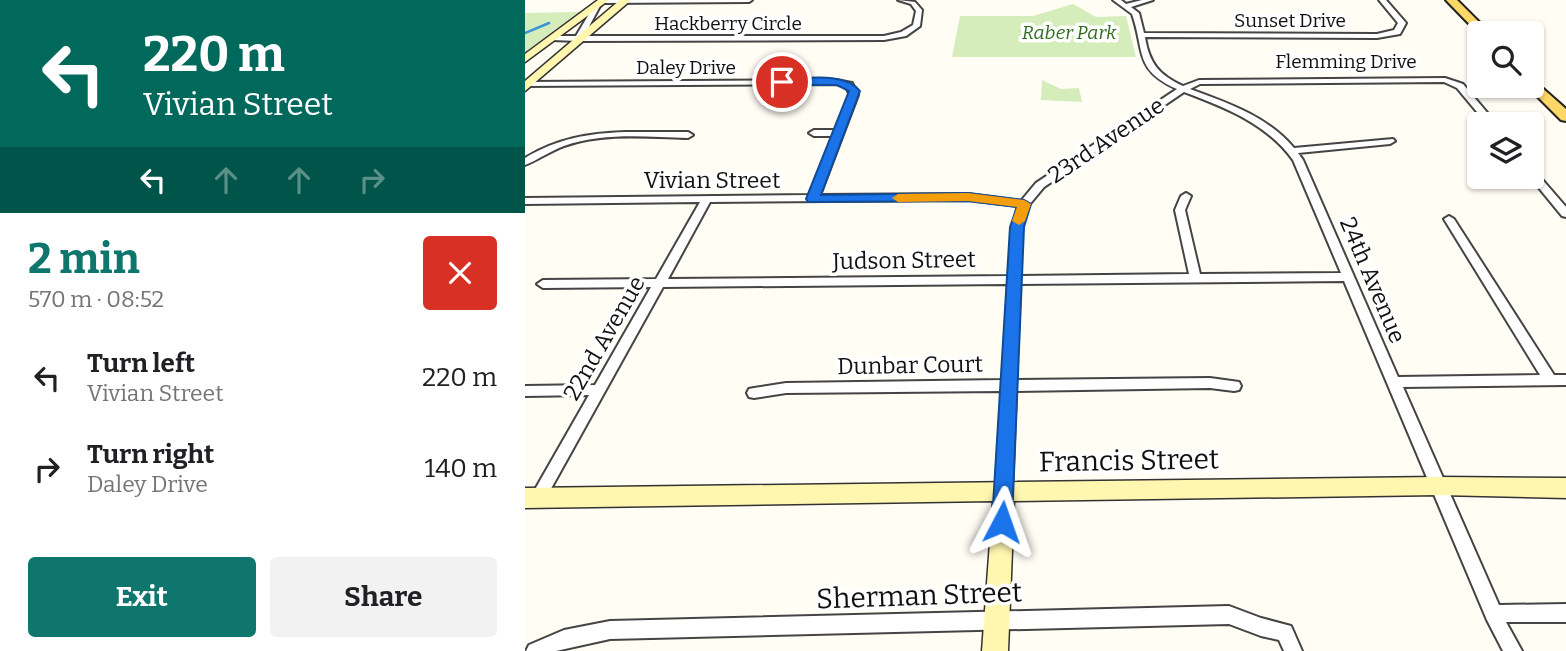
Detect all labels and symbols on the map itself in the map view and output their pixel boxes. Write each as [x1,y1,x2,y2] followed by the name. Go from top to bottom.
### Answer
[1234,9,1346,32] street label: Sunset Drive
[654,12,802,35] street label: Hackberry Circle
[1022,21,1117,44] park label: Raber Park
[1275,50,1417,73] street label: Flemming Drive
[752,52,812,112] pin
[636,56,736,79] street label: Daley Drive
[1043,91,1169,189] street label: 23rd Avenue
[644,166,780,194] street label: Vivian Street
[1334,213,1412,347] street label: 24th Avenue
[831,245,976,275] street label: Judson Street
[557,271,651,405] street label: 22nd Avenue
[837,350,983,380] street label: Dunbar Court
[1039,442,1219,479] street label: Francis Street
[965,485,1039,559] position arrow
[816,575,1023,616] street label: Sherman Street

